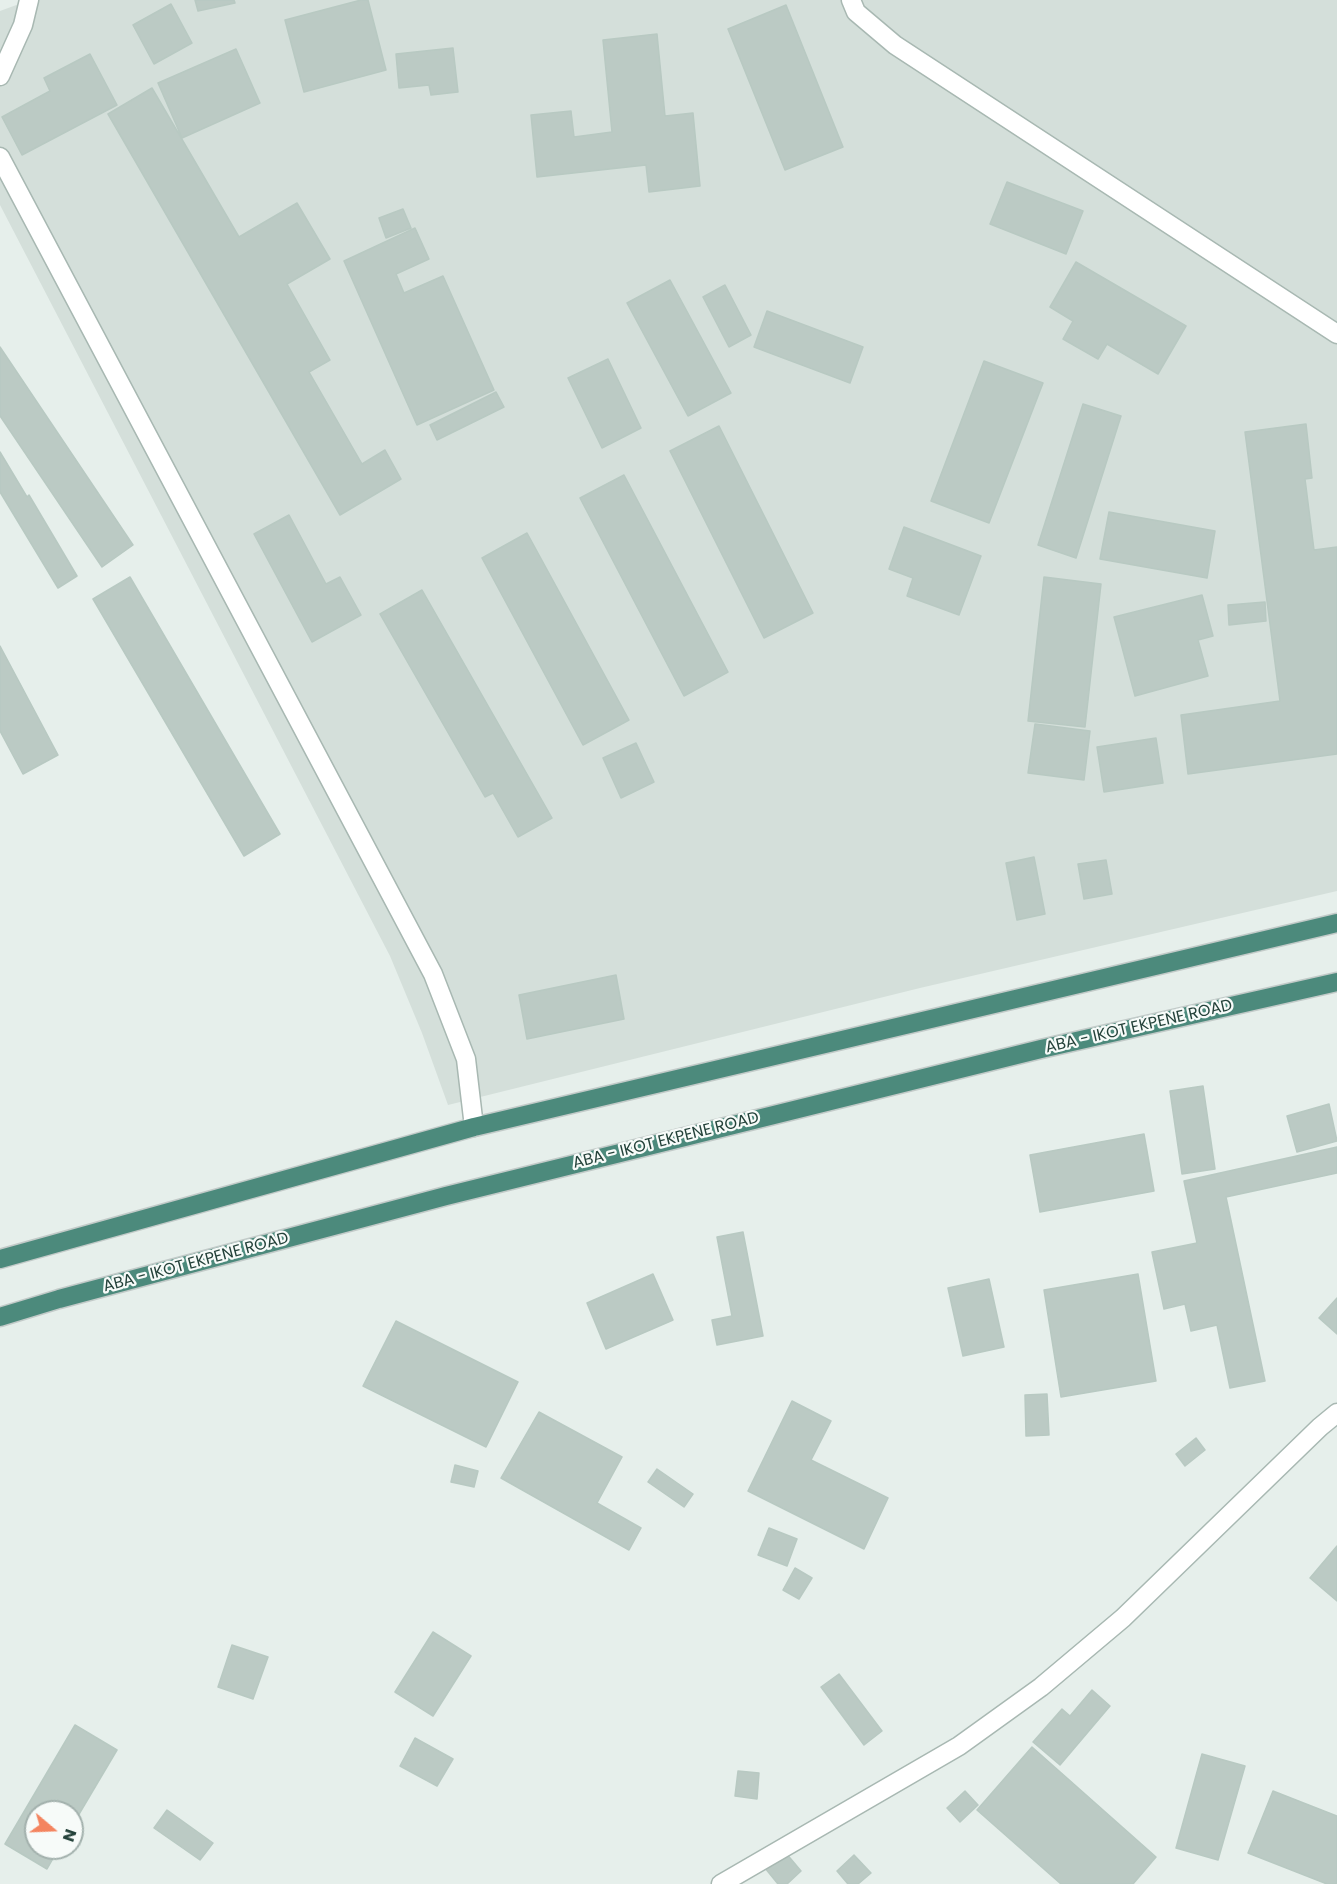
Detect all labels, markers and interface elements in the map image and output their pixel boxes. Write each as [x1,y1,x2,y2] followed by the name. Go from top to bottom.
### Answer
[1044,996,1234,1058] street label: ABA - IKOT EKPENE ROAD
[571,1109,761,1173] street label: ABA - IKOT EKPENE ROAD
[101,1229,291,1297] street label: ABA - IKOT EKPENE ROAD
[24,1800,84,1860] north arrow
[57,1826,82,1845] text: N

